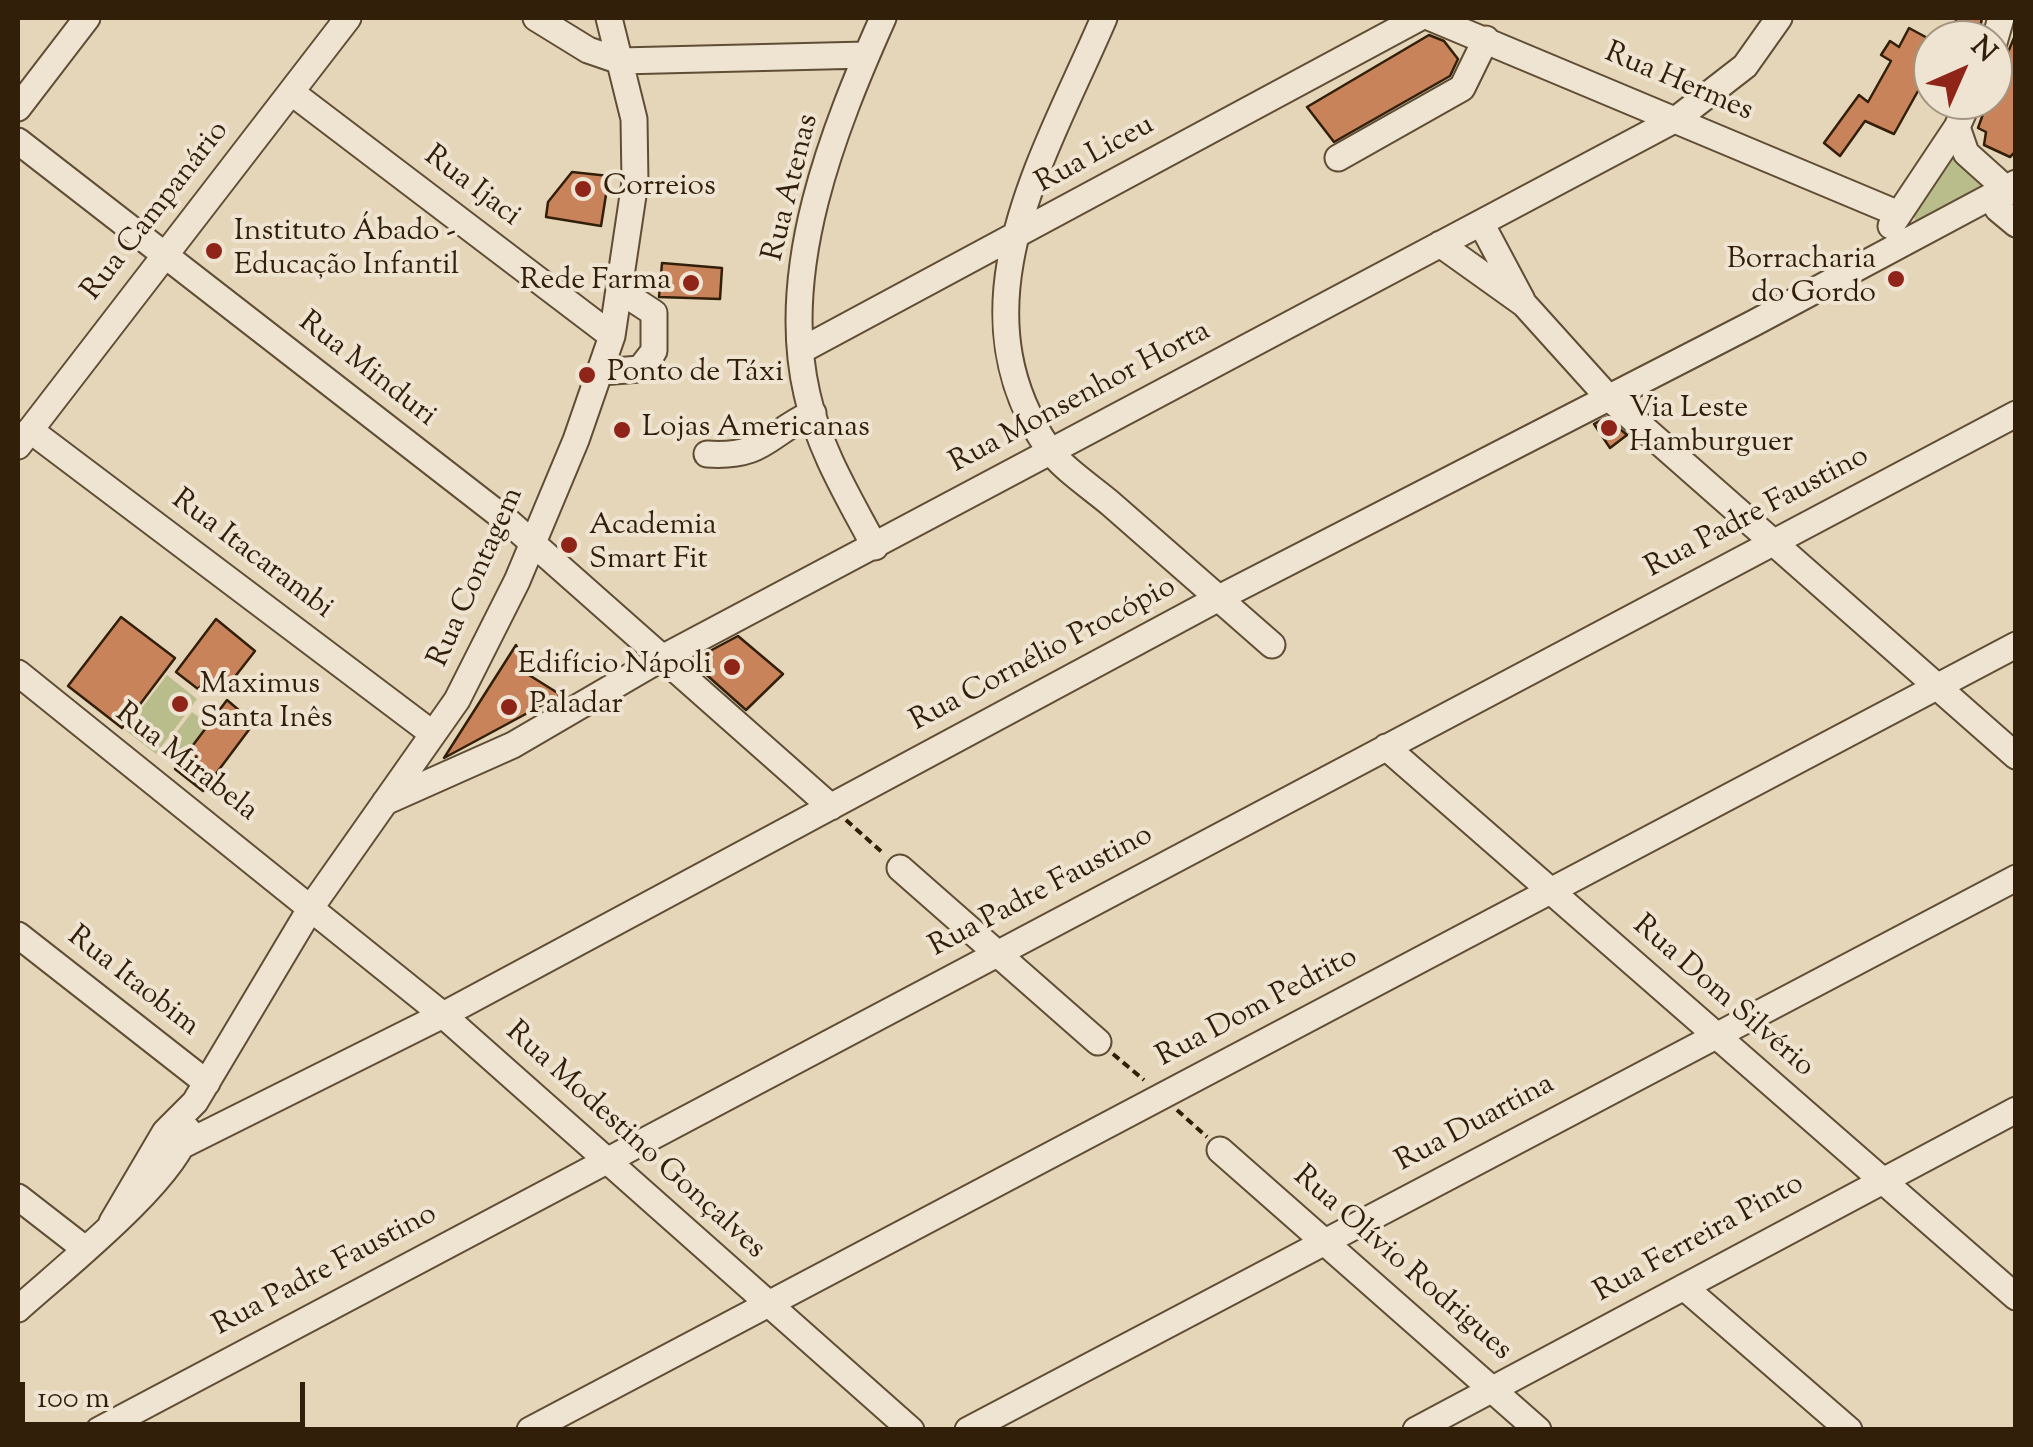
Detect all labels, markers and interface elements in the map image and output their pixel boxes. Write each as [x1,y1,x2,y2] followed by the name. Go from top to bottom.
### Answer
[1913,20,2013,120] north arrow
[1961,28,2005,72] text: N
[1599,37,1757,131] street label: Rua Hermes
[1031,109,1161,203] street label: Rua Liceu
[757,111,829,265] street label: Rua Atenas
[76,115,238,309] street label: Rua Campanário
[415,140,527,236] street label: Rua Ijaci
[603,171,716,207] place label: Correios
[572,178,594,200] marker: Correios
[234,216,459,286] place label: Instituto Ábado - Educação Infantil
[203,240,225,262] marker: Instituto Ábado - Educação Infantil
[1727,244,1876,314] place label: Borracharia do Gordo
[520,265,671,301] place label: Rede Farma
[1885,268,1907,290] marker: Borracharia do Gordo
[680,272,702,294] marker: Rede Farma
[290,306,442,436] street label: Rua Minduri
[945,315,1217,483] street label: Rua Monsenhor Horta
[607,357,784,393] place label: Ponto de Táxi
[576,364,598,386] marker: Ponto de Táxi
[1629,393,1793,464] place label: Via Leste Hamburguer
[642,412,870,448] place label: Lojas Americanas
[1598,417,1620,439] marker: Via Leste Hamburguer
[611,419,633,441] marker: Lojas Americanas
[1640,440,1876,588] street label: Rua Padre Faustino
[163,483,339,629] street label: Rua Itacarambi
[422,483,534,673] street label: Rua Contagem
[589,510,717,580] place label: Academia Smart Fit
[558,534,580,556] marker: Academia Smart Fit
[905,571,1183,741] street label: Rua Cornélio Procópio
[518,649,712,685] place label: Edifício Nápoli
[721,656,743,678] marker: Edifício Nápoli
[200,669,333,740] place label: Maximus Santa Inês
[529,689,623,725] place label: Paladar
[169,693,191,715] marker: Maximus Santa Inês
[498,696,520,718] marker: Paladar
[106,697,264,831] street label: Rua Mirabela
[924,819,1160,967] street label: Rua Padre Faustino
[1624,909,1820,1087] street label: Rua Dom Silvério
[59,920,205,1046] street label: Rua Itaobim
[1152,941,1364,1077] street label: Rua Dom Pedrito
[497,1016,771,1268] street label: Rua Modestino Gonçalves
[1391,1068,1561,1182] street label: Rua Duartina
[1284,1160,1518,1370] street label: Rua Olívio Rodrigues
[1589,1168,1811,1312] street label: Rua Ferreira Pinto
[208,1198,444,1346] street label: Rua Padre Faustino
[25,1362,310,1424] scale bar
[37,1378,110,1421] text: 100 m

